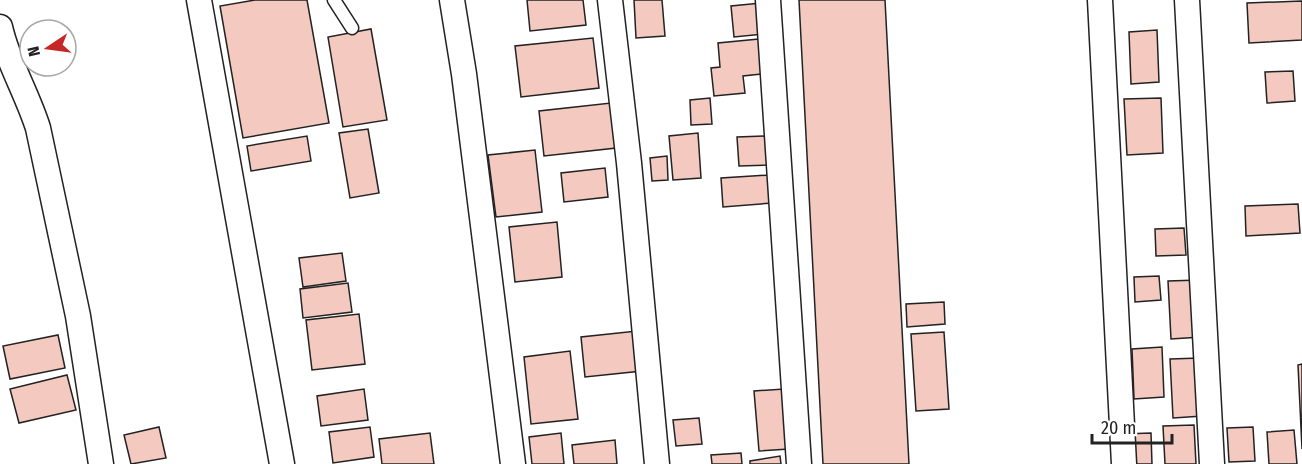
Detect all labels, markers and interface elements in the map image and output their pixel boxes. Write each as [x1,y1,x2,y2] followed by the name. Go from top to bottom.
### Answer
[18,18,78,78] north arrow
[24,44,44,58] text: N
[1092,407,1172,445] scale bar
[1101,417,1136,439] text: 20 m

